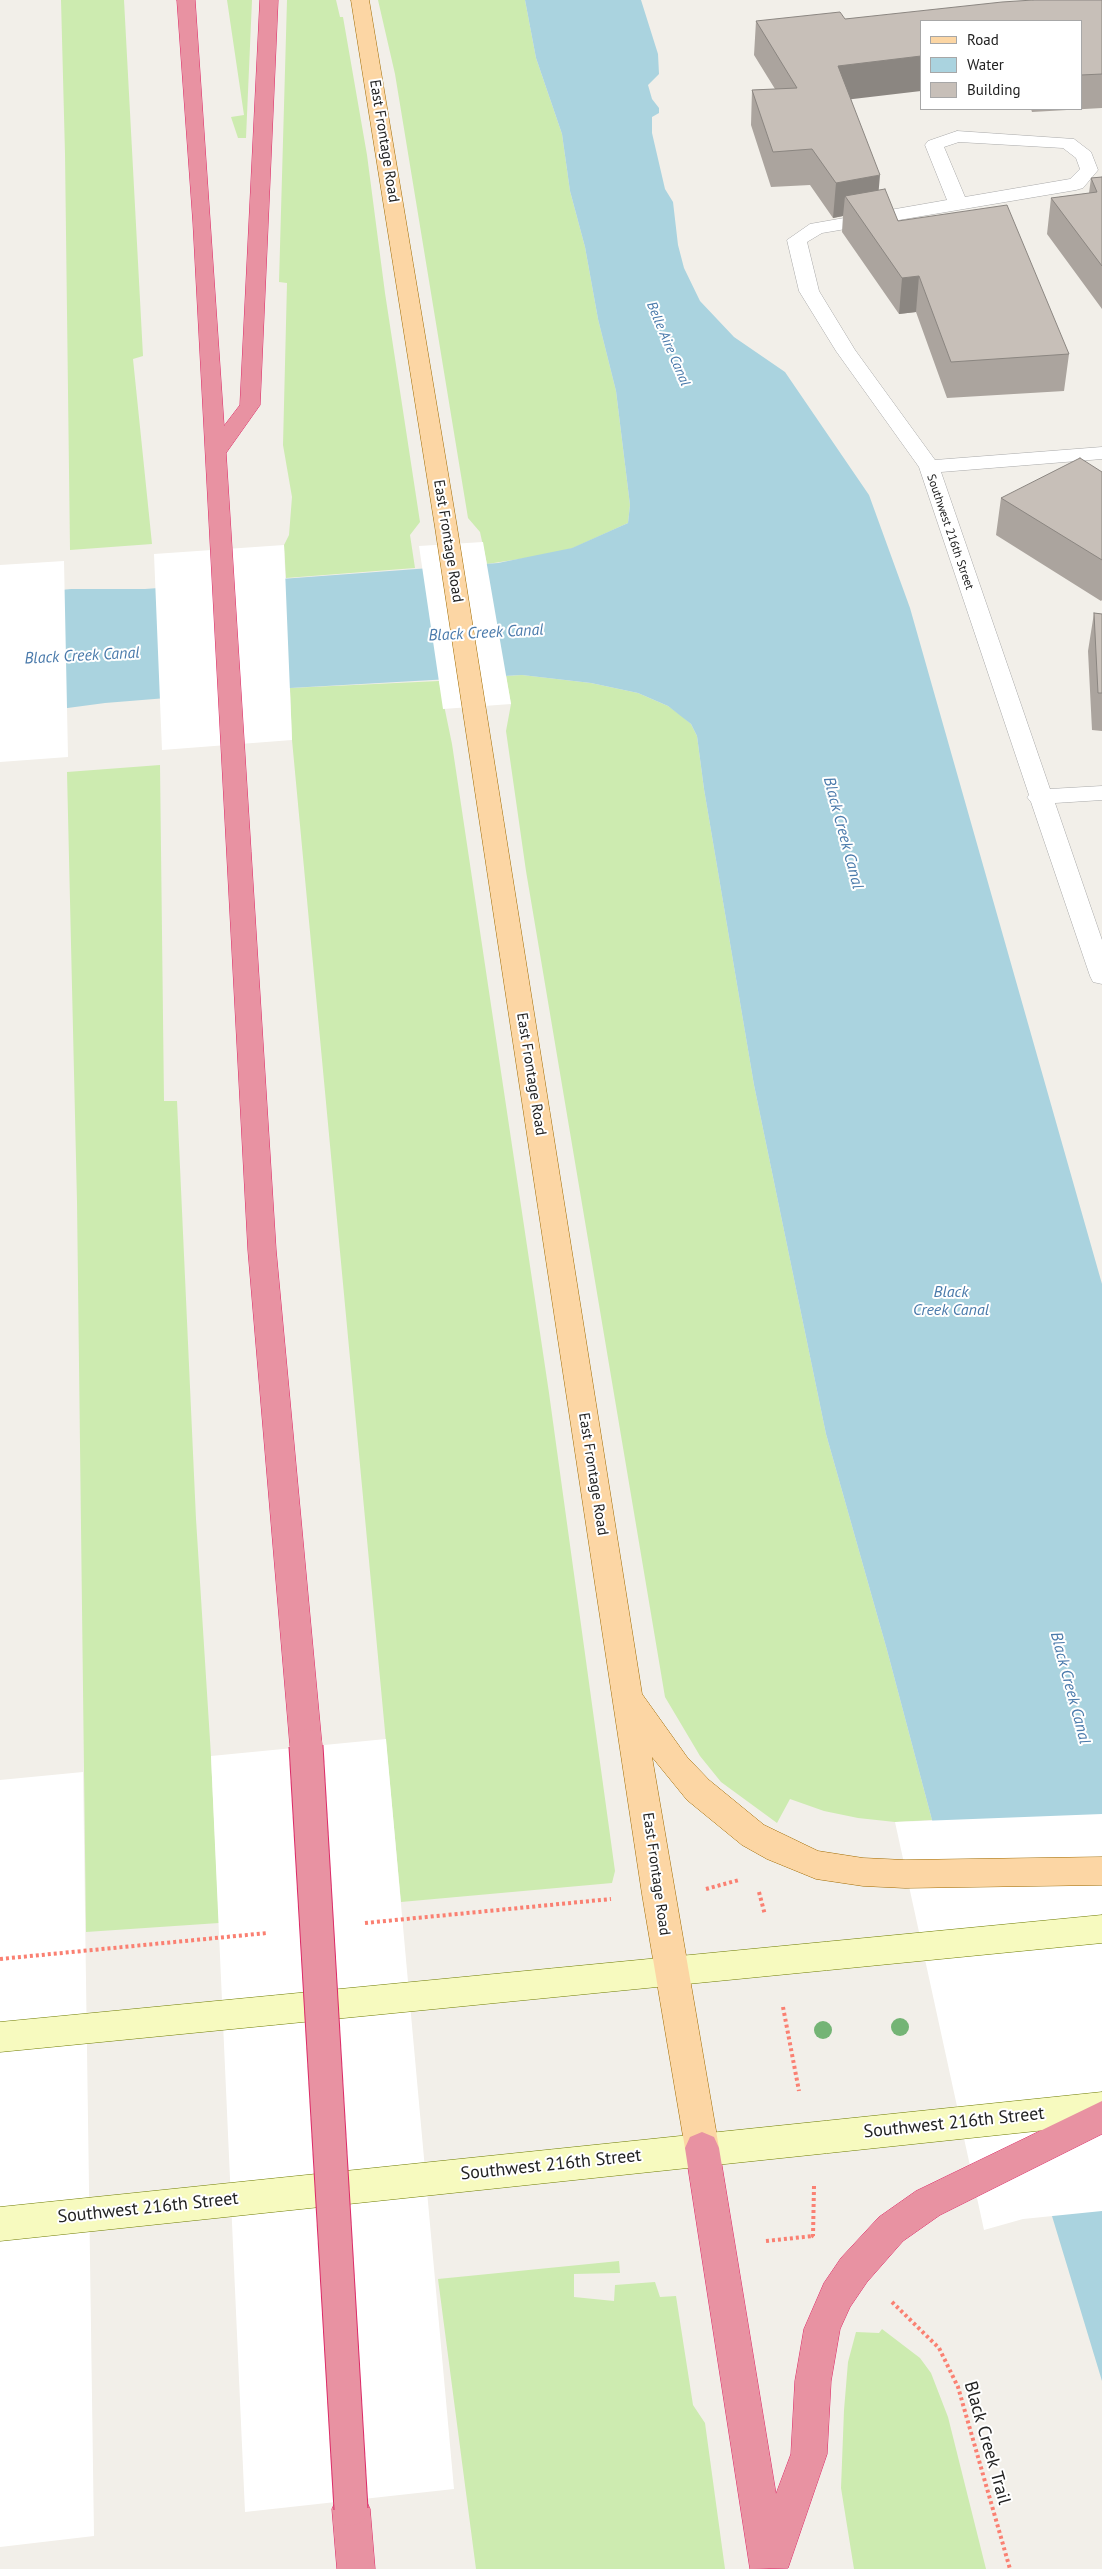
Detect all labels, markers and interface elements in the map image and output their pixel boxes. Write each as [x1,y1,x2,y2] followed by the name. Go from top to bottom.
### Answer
[920,20,1082,110] legend
[967,30,999,49] text: Road
[967,55,1004,74] text: Water
[365,78,403,204] street label: East Frontage Road
[967,80,1021,99] text: Building
[643,299,693,389] water label: Belle Aire Canal
[923,472,977,592] street label: Southwest 216th Street
[429,478,467,604] street label: East Frontage Road
[428,620,544,646] water label: Black Creek Canal
[24,643,140,669] water label: Black Creek Canal
[819,775,867,891] water label: Black Creek Canal
[512,1011,550,1137] street label: East Frontage Road
[913,1282,989,1320] water label: Black Creek Canal
[574,1411,612,1537] street label: East Frontage Road
[1046,1630,1094,1746] water label: Black Creek Canal
[638,1811,674,1937] street label: East Frontage Road
[863,2103,1045,2143] street label: Southwest 216th Street
[460,2145,642,2185] street label: Southwest 216th Street
[57,2188,239,2228] street label: Southwest 216th Street
[959,2379,1015,2507] street label: Black Creek Trail

